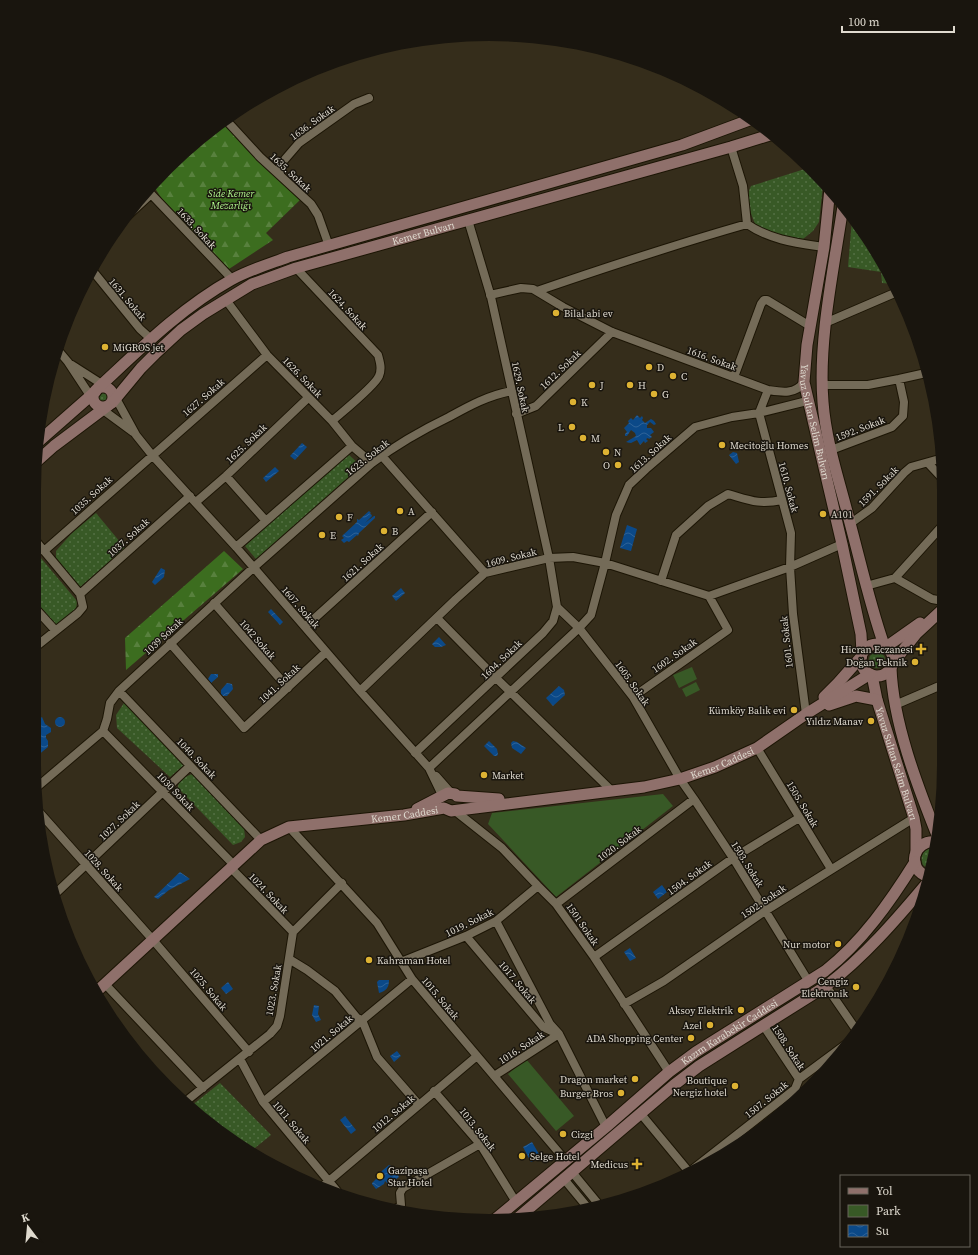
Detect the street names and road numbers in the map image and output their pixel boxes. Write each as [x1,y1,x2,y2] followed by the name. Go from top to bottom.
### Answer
[287,102,338,143] street label: 1636. Sokak
[267,150,314,195] street label: 1635. Sokak
[174,205,219,252] street label: 1633. Sokak
[390,218,456,248] street label: Kemer Bulvarı
[106,275,150,324] street label: 1631. Sokak
[325,286,370,333] street label: 1624. Sokak
[685,343,739,374] street label: 1616. Sokak
[537,346,584,392] street label: 1612. Sokak
[280,354,326,401] street label: 1626. Sokak
[509,360,532,414] street label: 1629. Sokak
[797,363,833,481] street label: Yavuz Sultan Selim Bulvarı
[179,375,228,419] street label: 1627. Sokak
[834,413,887,444] street label: 1592. Sokak
[223,420,270,466] street label: 1625. Sokak
[627,431,674,476] street label: 1613. Sokak
[343,436,392,478] street label: 1623. Sokak
[776,460,802,514] street label: 1610. Sokak
[855,463,902,509] street label: 1591. Sokak
[68,473,115,518] street label: 1035. Sokak
[105,515,152,560] street label: 1037. Sokak
[339,540,386,585] street label: 1621. Sokak
[484,545,538,570] street label: 1609. Sokak
[279,583,323,632] street label: 1607. Sokak
[141,615,186,658] street label: 1039 Sokak
[777,615,796,668] street label: 1601. Sokak
[237,617,279,662] street label: 1042 Sokak
[649,635,700,676] street label: 1602. Sokak
[478,636,525,682] street label: 1604. Sokak
[612,658,653,709] street label: 1605. Sokak
[256,661,303,706] street label: 1041. Sokak
[873,705,920,821] street label: Yavuz Sultan Selim Bulvarı
[174,735,220,782] street label: 1040. Sokak
[689,744,756,782] street label: Kemer Caddesi
[154,769,198,814] street label: 1030 Sokak
[784,779,822,830] street label: 1505. Sokak
[96,797,143,843] street label: 1027. Sokak
[371,803,439,825] street label: Kemer Caddesi
[595,822,644,864] street label: 1020. Sokak
[728,839,767,890] street label: 1503. Sokak
[81,847,126,894] street label: 1028. Sokak
[664,857,715,898] street label: 1504. Sokak
[246,870,292,917] street label: 1024. Sokak
[738,881,789,921] street label: 1502. Sokak
[563,901,602,948] street label: 1501 Sokak
[443,905,496,940] street label: 1019. Sokak
[496,958,540,1007] street label: 1017. Sokak
[263,963,284,1017] street label: 1023. Sokak
[187,965,231,1014] street label: 1025. Sokak
[419,974,463,1023] street label: 1015. Sokak
[678,996,780,1068] street label: Kazım Karabekir Caddesi
[307,1011,356,1055] street label: 1021. Sokak
[769,1022,808,1073] street label: 1508. Sokak
[496,1028,547,1067] street label: 1016. Sokak
[742,1078,791,1121] street label: 1507. Sokak
[369,1091,418,1135] street label: 1012. Sokak
[270,1098,314,1147] street label: 1011. Sokak
[457,1105,499,1154] street label: 1013. Sokak

